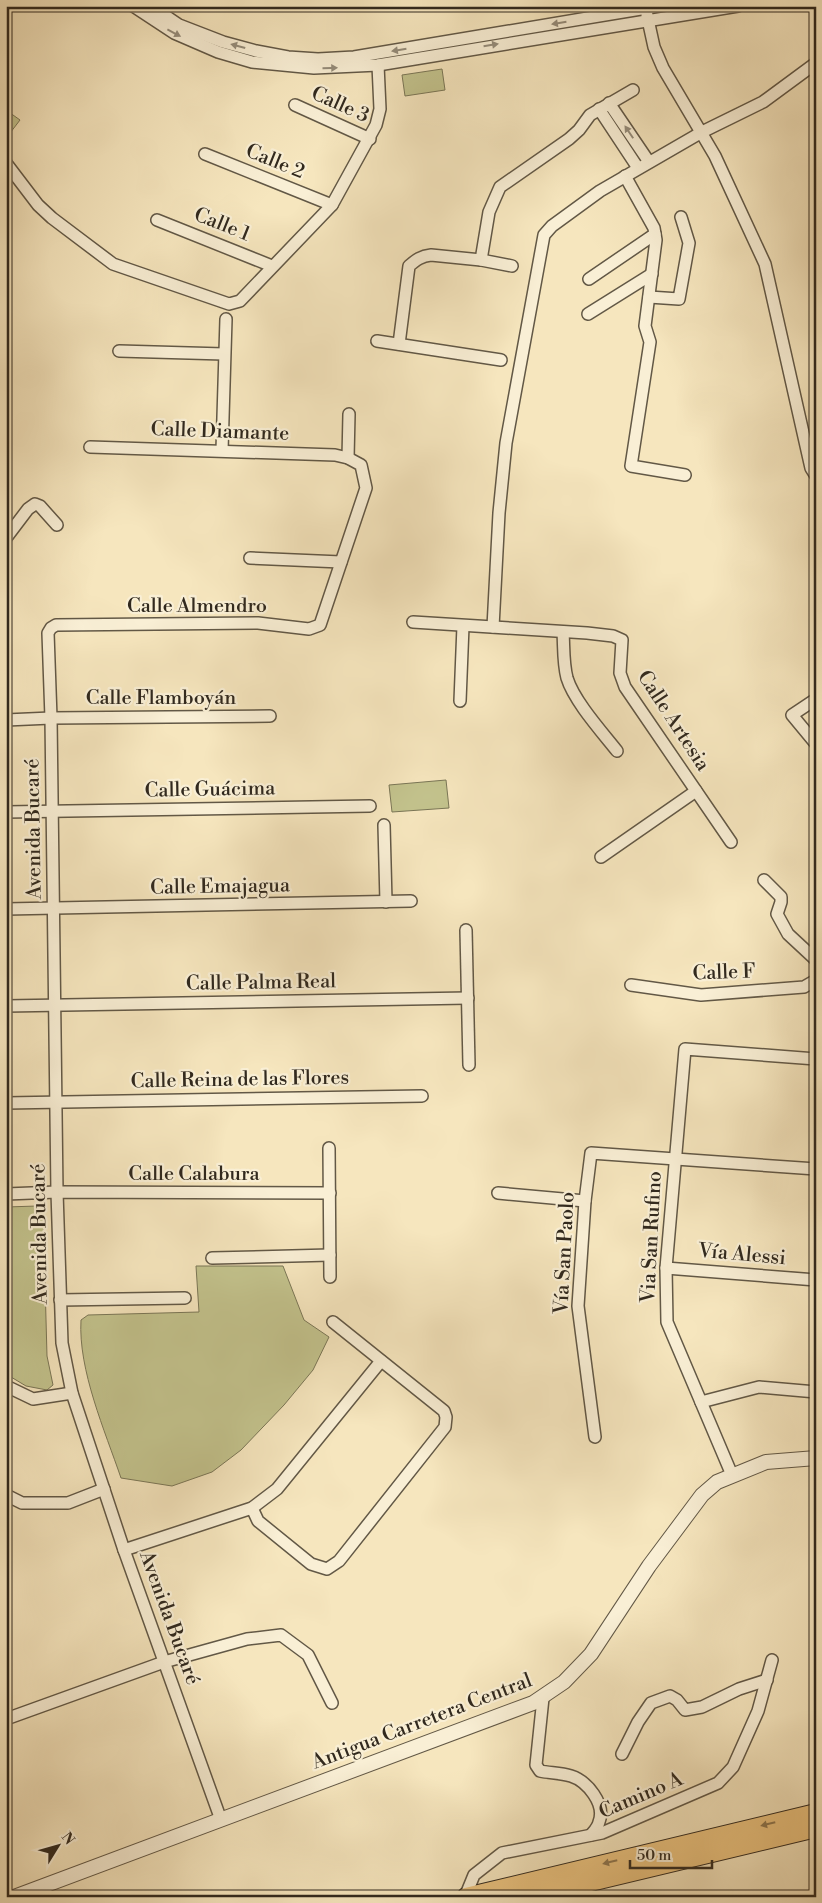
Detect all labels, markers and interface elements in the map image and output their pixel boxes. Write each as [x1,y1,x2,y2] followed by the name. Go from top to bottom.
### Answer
[551,20,567,28] one-way arrow
[167,28,180,37] one-way arrow
[483,41,499,49] one-way arrow
[231,42,246,50] one-way arrow
[390,46,406,54] one-way arrow
[322,64,338,72] one-way arrow
[307,81,373,129] street label: Calle 3
[624,126,634,139] one-way arrow
[242,139,308,185] street label: Calle 2
[190,202,254,248] street label: Calle 1
[150,417,290,447] street label: Calle Diamante
[127,594,267,619] street label: Calle Almendro
[631,666,715,777] street label: Calle Artesia
[86,686,236,711] street label: Calle Flamboyán
[20,758,48,901] street label: Avenida Bucaré
[145,776,276,804] street label: Calle Guácima
[150,873,291,901] street label: Calle Emajagua
[692,959,756,987] street label: Calle F
[186,969,336,997] street label: Calle Palma Real
[130,1066,350,1094] street label: Calle Reina de las Flores
[128,1162,261,1187] street label: Calle Calabura
[26,1163,54,1306] street label: Avenida Bucaré
[636,1170,668,1305] street label: Via San Rufino
[549,1191,581,1316] street label: Vía San Paolo
[696,1239,787,1271] street label: Vía Alessi
[133,1547,205,1688] street label: Avenida Bucaré
[307,1668,536,1776] street label: Antigua Carretera Central
[595,1767,688,1825] street label: Camino A
[32,1820,82,1870] north arrow
[761,1820,776,1828] one-way arrow
[57,1829,78,1849] text: N
[630,1838,712,1870] scale bar
[637,1846,671,1865] text: 50 m
[603,1858,618,1866] one-way arrow

